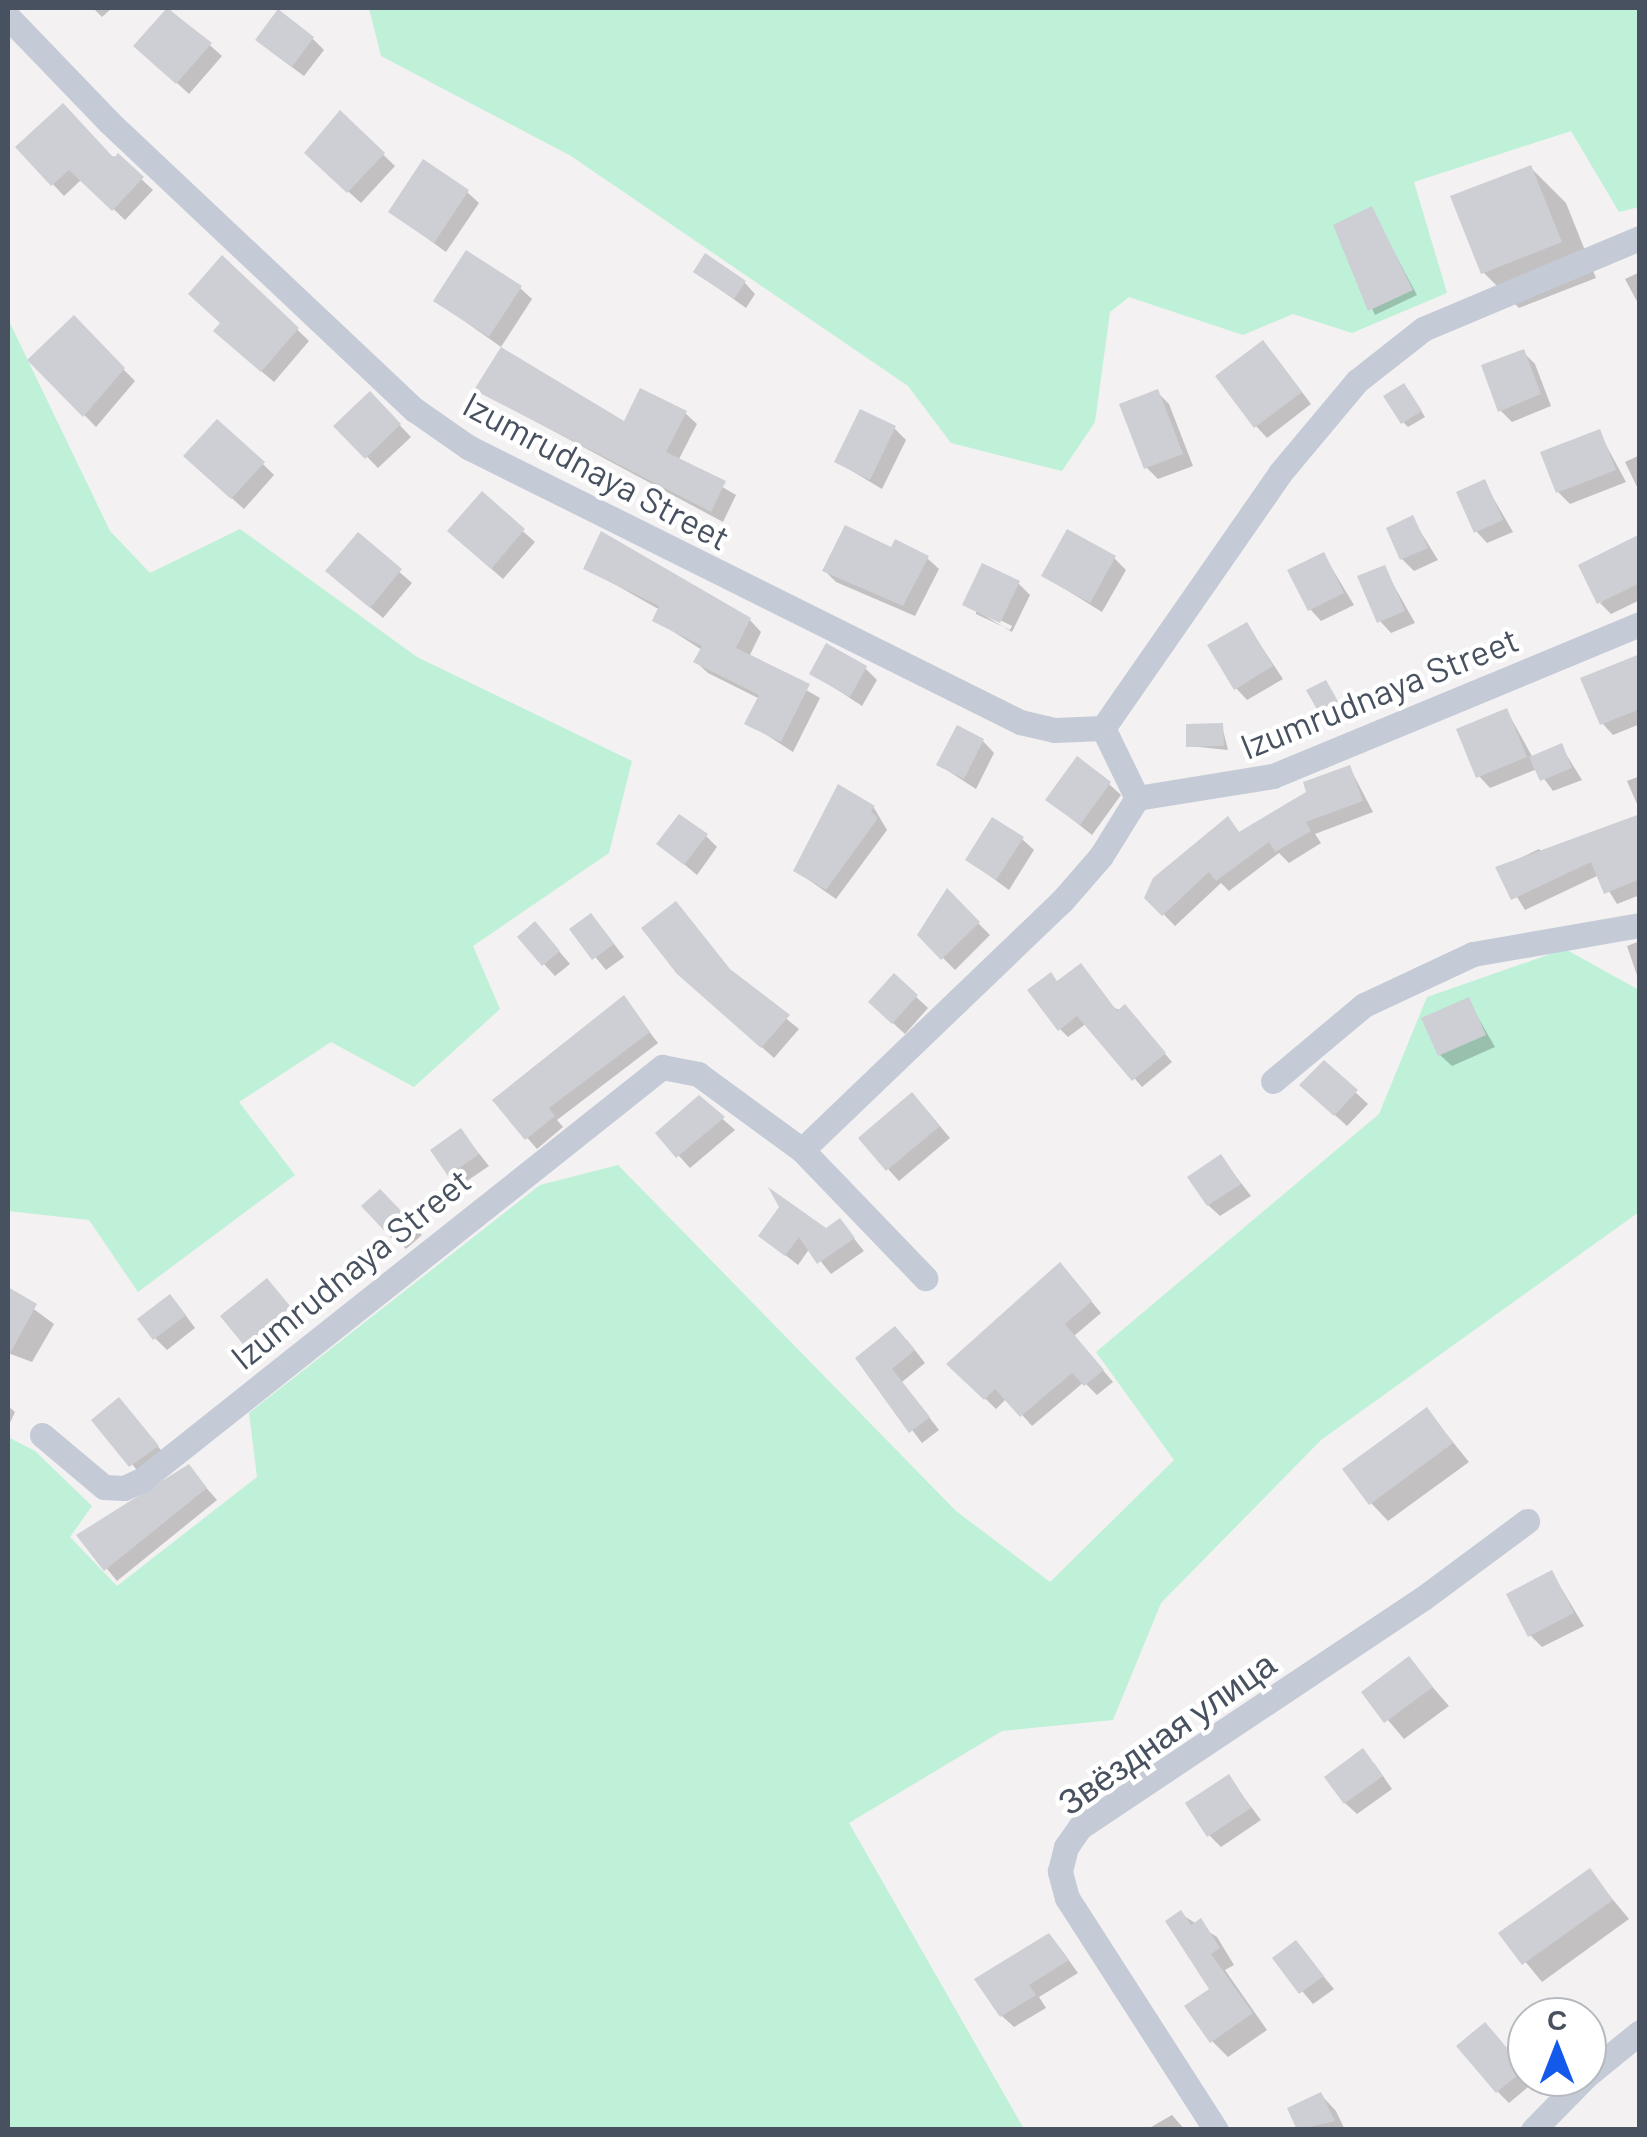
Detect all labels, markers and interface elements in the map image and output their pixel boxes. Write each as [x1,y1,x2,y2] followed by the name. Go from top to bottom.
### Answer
[457,382,737,558] street label: Izumrudnaya Street
[1234,617,1524,767] street label: Izumrudnaya Street
[222,1159,478,1377] street label: Izumrudnaya Street
[1049,1641,1283,1823] street label: Звёздная улица
[1507,1997,1607,2097] north arrow
[1547,2002,1567,2036] text: С

